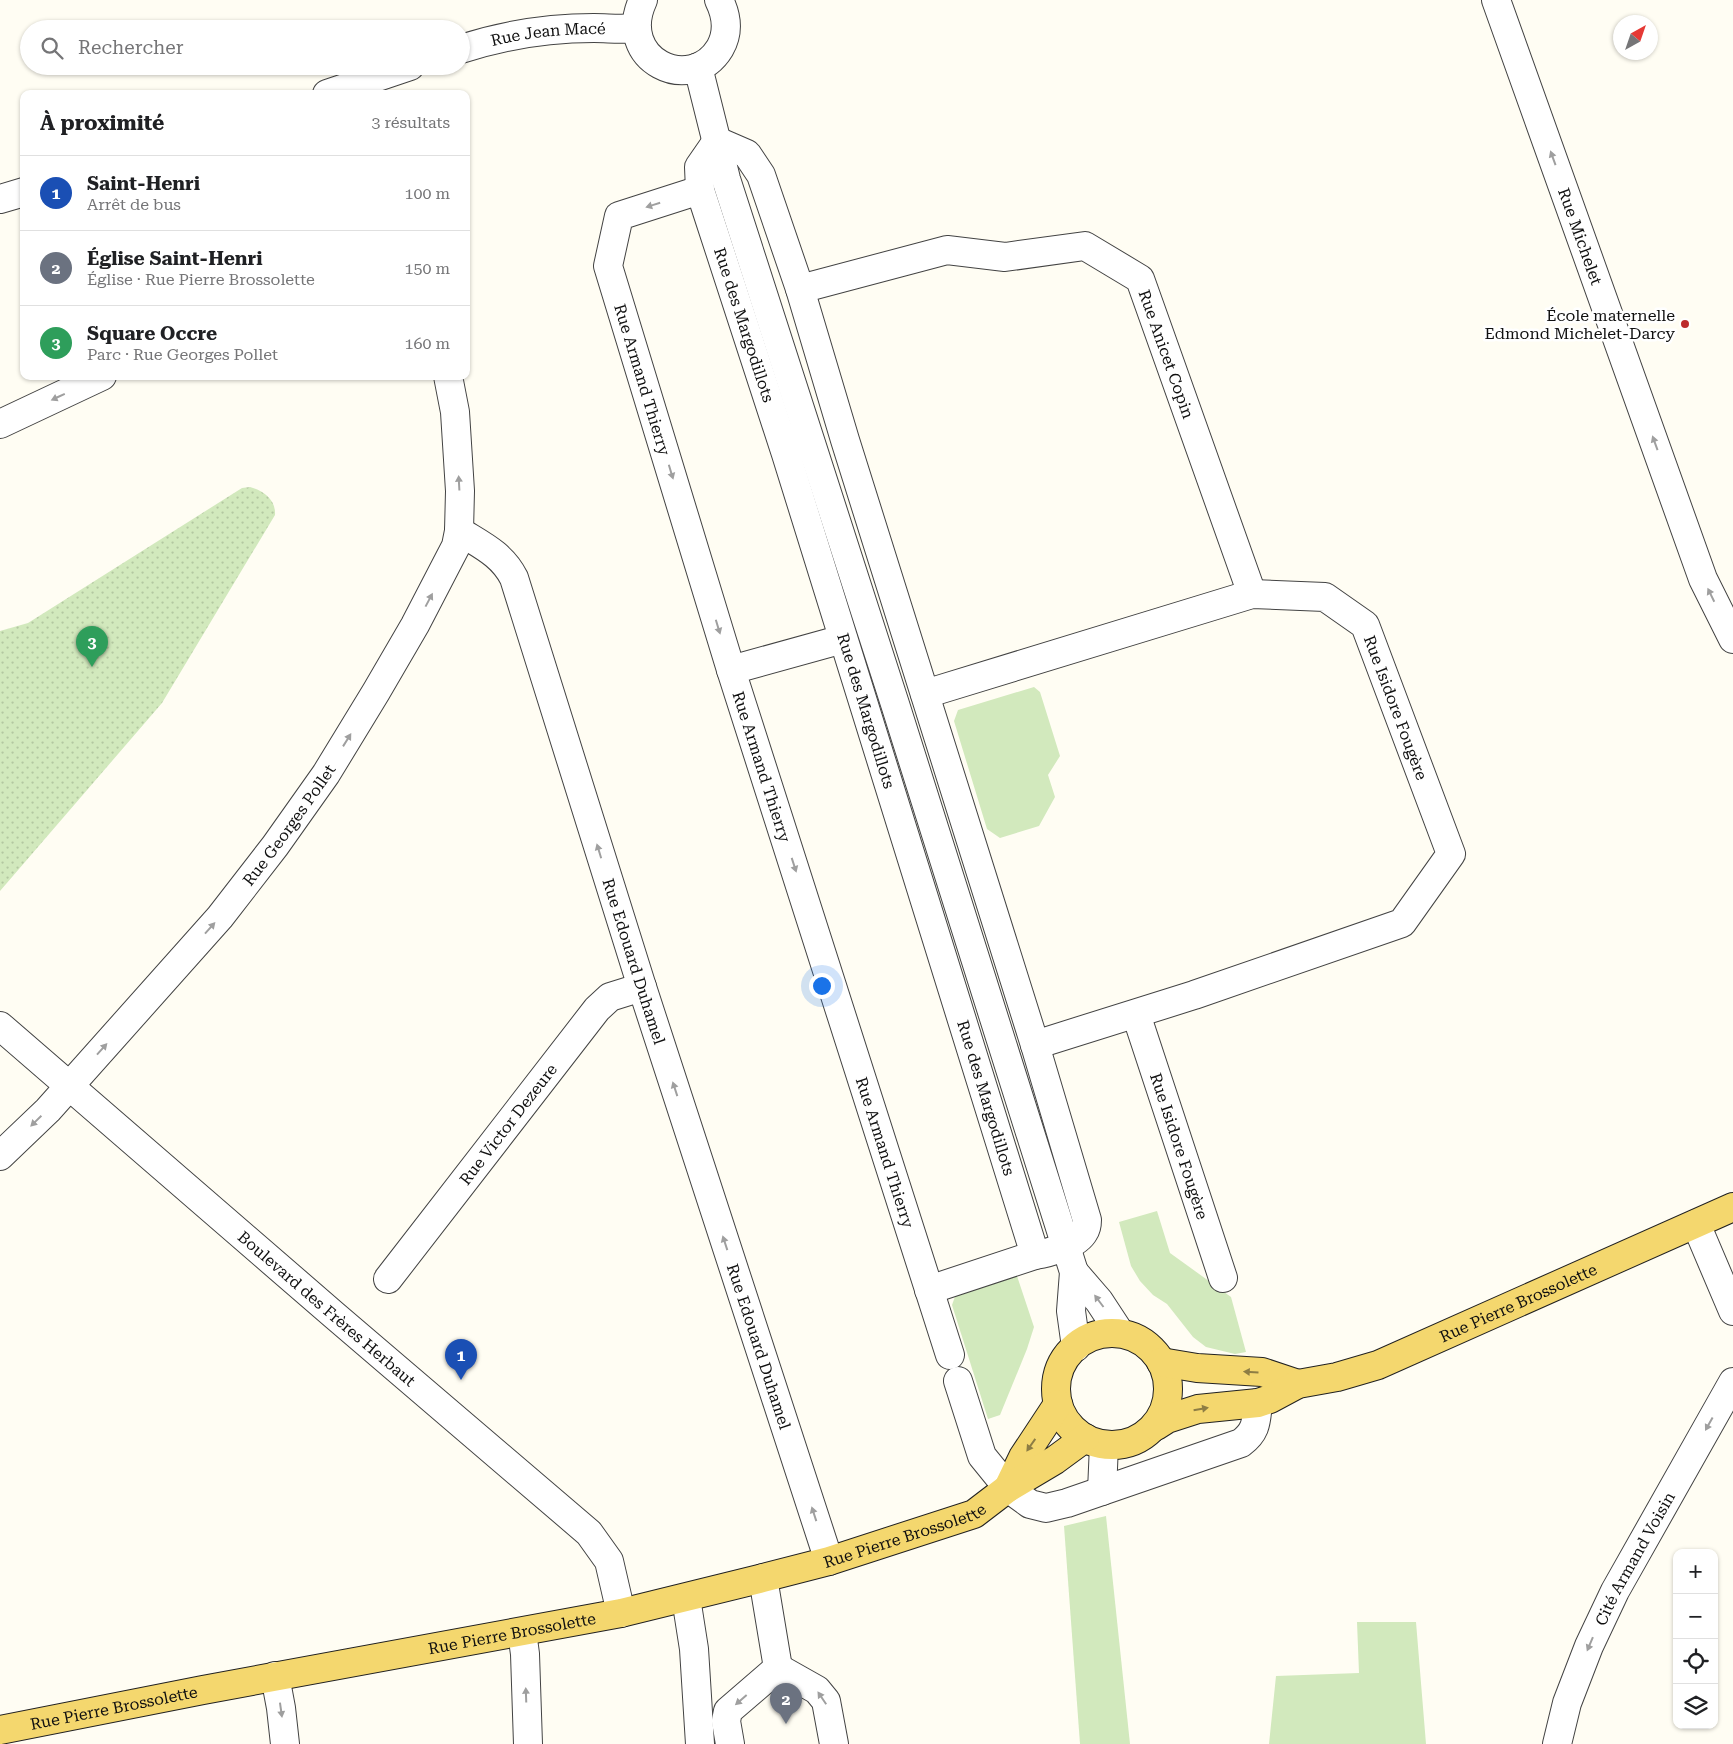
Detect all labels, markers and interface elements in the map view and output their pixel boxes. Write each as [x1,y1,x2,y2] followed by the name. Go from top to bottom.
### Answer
[1613,15,1658,60] north arrow
[489,18,606,50] street label: Rue Jean Macé
[20,20,470,75] search box
[38,34,66,62] icon: search
[78,36,184,59] text: Rechercher
[40,111,164,135] text: À proximité
[371,113,450,132] text: 3 résultats
[1549,150,1557,165] one-way arrow
[87,172,200,195] text: Saint-Henri
[52,184,60,203] text: 1
[404,184,450,203] text: 100 m
[1554,185,1607,287] street label: Rue Michelet
[87,195,181,214] text: Arrêt de bus
[646,202,661,209] one-way arrow
[710,245,778,405] street label: Rue des Margodillots
[87,247,263,270] text: Église Saint-Henri
[52,259,60,278] text: 2
[404,259,450,278] text: 150 m
[87,270,315,289] text: Église · Rue Pierre Brossolette
[1135,287,1198,421] street label: Rue Anicet Copin
[611,302,675,458] street label: Rue Armand Thierry
[1484,306,1676,343] place label: École maternelle Edmond Michelet-Darcy
[1679,318,1691,330] marker: École maternelle Edmond Michelet-Darcy
[87,322,217,345] text: Square Occre
[52,334,60,353] text: 3
[404,334,450,353] text: 160 m
[87,345,278,364] text: Parc · Rue Georges Pollet
[51,393,65,401] one-way arrow
[1651,435,1659,450] one-way arrow
[667,464,675,479] one-way arrow
[455,474,463,490] one-way arrow
[1707,588,1715,603] one-way arrow
[425,593,433,607] one-way arrow
[715,620,723,635] one-way arrow
[76,626,108,667] pin: 3
[833,631,899,791] street label: Rue des Margodillots
[1360,632,1432,783] street label: Rue Isidore Fougère
[729,689,795,845] street label: Rue Armand Thierry
[342,734,351,747] one-way arrow
[238,761,339,889] street label: Rue Georges Pollet
[595,843,603,858] one-way arrow
[790,858,798,873] one-way arrow
[599,876,669,1047] street label: Rue Edouard Duhamel
[204,923,216,935] one-way arrow
[809,973,835,999] your location
[953,1018,1019,1178] street label: Rue des Margodillots
[96,1044,108,1056] one-way arrow
[455,1060,561,1188] street label: Rue Victor Dezeure
[1147,1070,1213,1222] street label: Rue Isidore Fougère
[852,1075,918,1231] street label: Rue Armand Thierry
[671,1081,679,1096] one-way arrow
[31,1115,43,1127] one-way arrow
[234,1227,420,1390] street label: Boulevard des Frères Herbaut
[721,1236,729,1251] one-way arrow
[1437,1259,1600,1346] street label: Rue Pierre Brossolette
[723,1261,795,1432] street label: Rue Edouard Duhamel
[1093,1295,1104,1308] one-way arrow
[445,1339,477,1380] pin: 1
[1243,1367,1259,1375] one-way arrow
[1194,1405,1210,1413] one-way arrow
[1705,1417,1713,1431] one-way arrow
[1026,1438,1036,1452] one-way arrow
[1591,1488,1679,1628] street label: Cité Armand Voisin
[821,1499,990,1572] street label: Rue Pierre Brossolette
[809,1507,817,1522] one-way arrow
[1673,1549,1718,1729] map controls
[1673,1549,1718,1594] button: +
[1673,1594,1718,1639] button: −
[427,1608,597,1658] street label: Rue Pierre Brossolette
[1586,1637,1594,1651] one-way arrow
[1673,1639,1718,1684] button: locate
[29,1682,199,1733] street label: Rue Pierre Brossolette
[770,1683,802,1724] pin: 2
[1673,1684,1718,1729] button: layers
[522,1687,530,1703] one-way arrow
[817,1691,827,1704] one-way arrow
[735,1694,747,1705] one-way arrow
[277,1702,285,1718] one-way arrow

